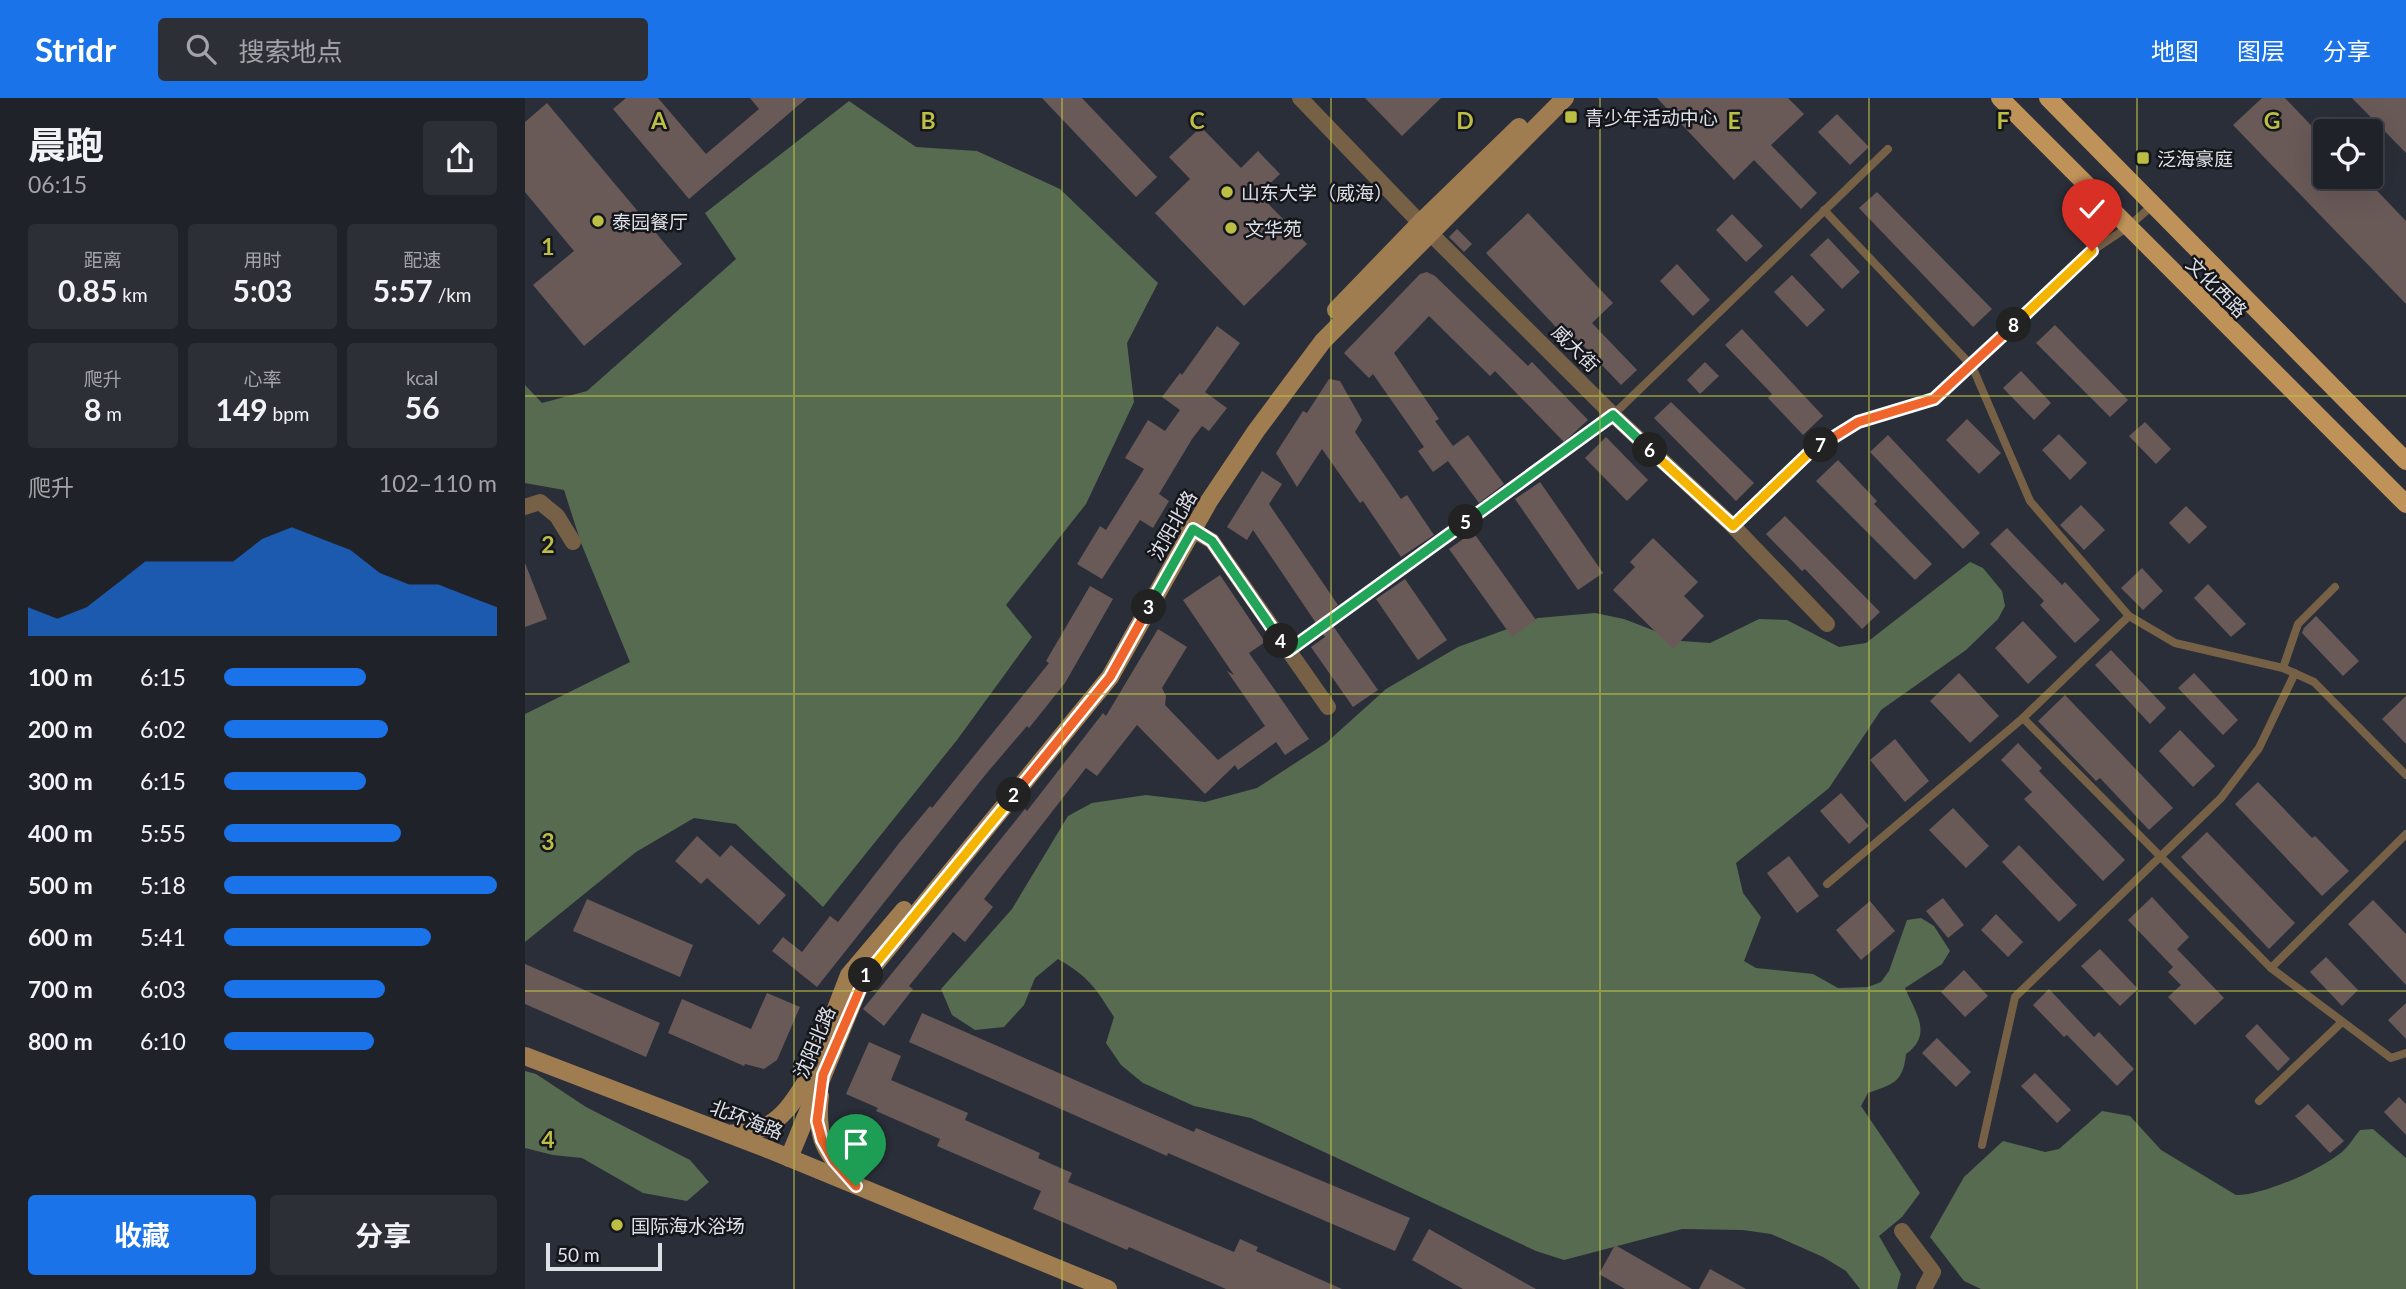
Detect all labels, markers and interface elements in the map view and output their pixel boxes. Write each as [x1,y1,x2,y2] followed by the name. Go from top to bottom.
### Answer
[158,18,648,81] search box
[35,29,116,69] text: Stridr
[182,30,220,68] icon: search
[238,35,342,67] text: 搜索地点
[2151,36,2199,65] text: 地图
[2237,36,2285,65] text: 图层
[2323,36,2371,65] text: 分享
[650,106,668,134] text: A
[920,106,936,134] text: B
[1189,106,1205,134] text: C
[1456,106,1474,134] text: D
[1585,106,1718,129] place label: 青少年活动中心
[1727,106,1741,134] text: E
[1996,106,2010,134] text: F
[2264,106,2280,134] text: G
[1563,109,1579,125] marker: 青少年活动中心
[2313,119,2383,189] map controls
[2313,119,2383,189] button: locate
[28,121,104,167] text: 晨跑
[423,121,497,195] button: share
[2157,147,2233,170] place label: 泛海豪庭
[2135,150,2151,166] marker: 泛海豪庭
[28,170,87,198] text: 06:15
[2062,179,2122,251] pin
[1241,181,1393,204] place label: 山东大学（威海）
[1219,184,1235,200] marker: 山东大学（威海）
[2073,190,2111,228] icon: check
[612,210,688,233] place label: 泰园餐厅
[590,213,606,229] marker: 泰园餐厅
[1245,217,1302,240] place label: 文华苑
[1223,220,1239,236] marker: 文华苑
[541,232,555,260] text: 1
[84,248,122,271] text: 距离
[243,248,282,271] text: 用时
[403,248,441,271] text: 配速
[2182,252,2252,322] street label: 文化西路
[58,272,117,308] text: 0.85
[233,272,292,308] text: 5:03
[373,272,433,308] text: 5:57
[117,283,148,306] text: km
[433,283,472,306] text: /km
[1997,308,2031,342] pin: 8
[2008,313,2019,336] text: 8
[1548,320,1604,376] street label: 威大街
[406,366,438,389] text: kcal
[84,367,122,390] text: 爬升
[243,367,282,390] text: 心率
[405,389,440,425] text: 56
[84,391,101,427] text: 8
[216,391,268,427] text: 149
[101,402,122,425] text: m
[268,402,309,425] text: bpm
[1803,428,1839,462] pin: 7
[1633,432,1667,468] pin: 6
[1815,433,1826,456] text: 7
[1644,438,1655,461] text: 6
[379,469,497,497] text: 102–110 m
[28,473,74,501] text: 爬升
[1143,486,1201,564] street label: 沈阳北路
[1448,504,1483,540] pin: 5
[1460,510,1471,533] text: 5
[541,530,555,558] text: 2
[1131,589,1167,624] pin: 3
[1143,595,1154,618] text: 3
[1263,624,1299,658] pin: 4
[1275,629,1286,652] text: 4
[28,663,93,691] text: 100 m
[140,663,186,691] text: 6:15
[28,715,93,743] text: 200 m
[140,715,186,743] text: 6:02
[28,767,93,795] text: 300 m
[140,767,186,795] text: 6:15
[997,778,1031,812] pin: 2
[1008,783,1019,806] text: 2
[28,819,93,847] text: 400 m
[140,819,186,847] text: 5:55
[541,827,555,855] text: 3
[28,871,93,899] text: 500 m
[140,871,186,899] text: 5:18
[28,923,93,951] text: 600 m
[140,923,186,951] text: 5:41
[849,958,883,992] pin: 1
[860,963,871,986] text: 1
[28,975,93,1003] text: 700 m
[140,975,186,1003] text: 6:03
[789,1003,839,1081] street label: 沈阳北路
[28,1027,93,1055] text: 800 m
[140,1027,186,1055] text: 6:10
[707,1095,787,1143] street label: 北环海路
[826,1114,886,1186] pin
[541,1125,555,1153] text: 4
[837,1125,875,1163] icon: arrive
[28,1195,256,1275] button: 收藏
[270,1195,497,1275] button: 分享
[631,1214,745,1237] place label: 国际海水浴场
[609,1217,625,1233] marker: 国际海水浴场
[546,1240,661,1272] scale bar
[557,1243,600,1266] text: 50 m

